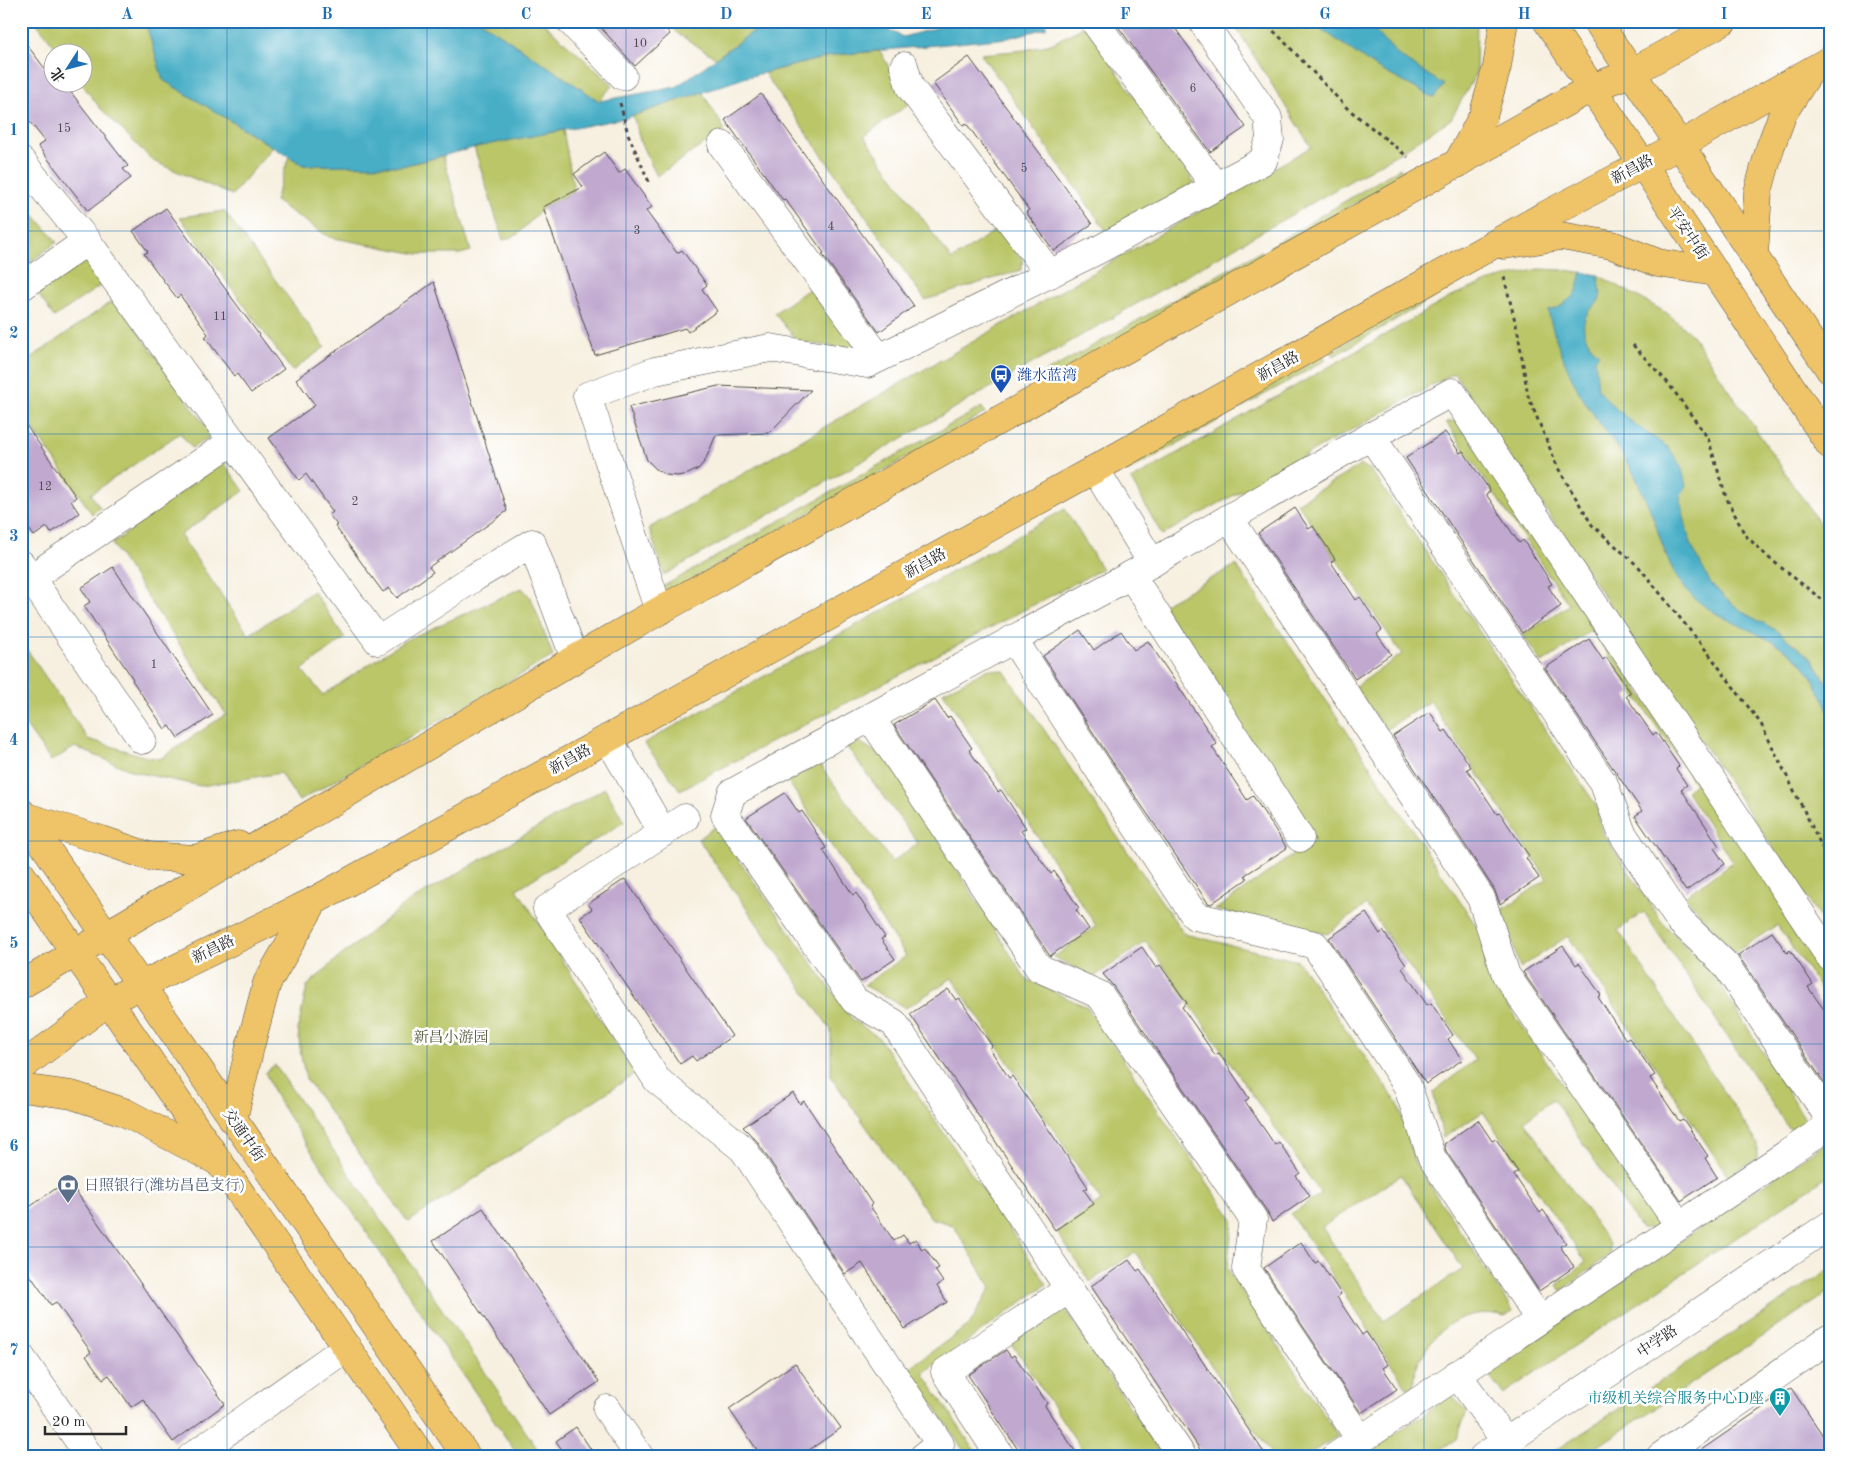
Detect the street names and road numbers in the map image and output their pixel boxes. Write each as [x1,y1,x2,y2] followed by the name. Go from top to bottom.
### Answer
[1608,151,1656,188] street label: 新昌路
[1664,204,1711,263] street label: 平安中街
[1254,348,1302,385] street label: 新昌路
[901,545,949,582] street label: 新昌路
[546,741,594,778] street label: 新昌路
[189,932,237,967] street label: 新昌路
[219,1106,268,1165] street label: 交通中街
[1634,1322,1681,1361] street label: 中学路

